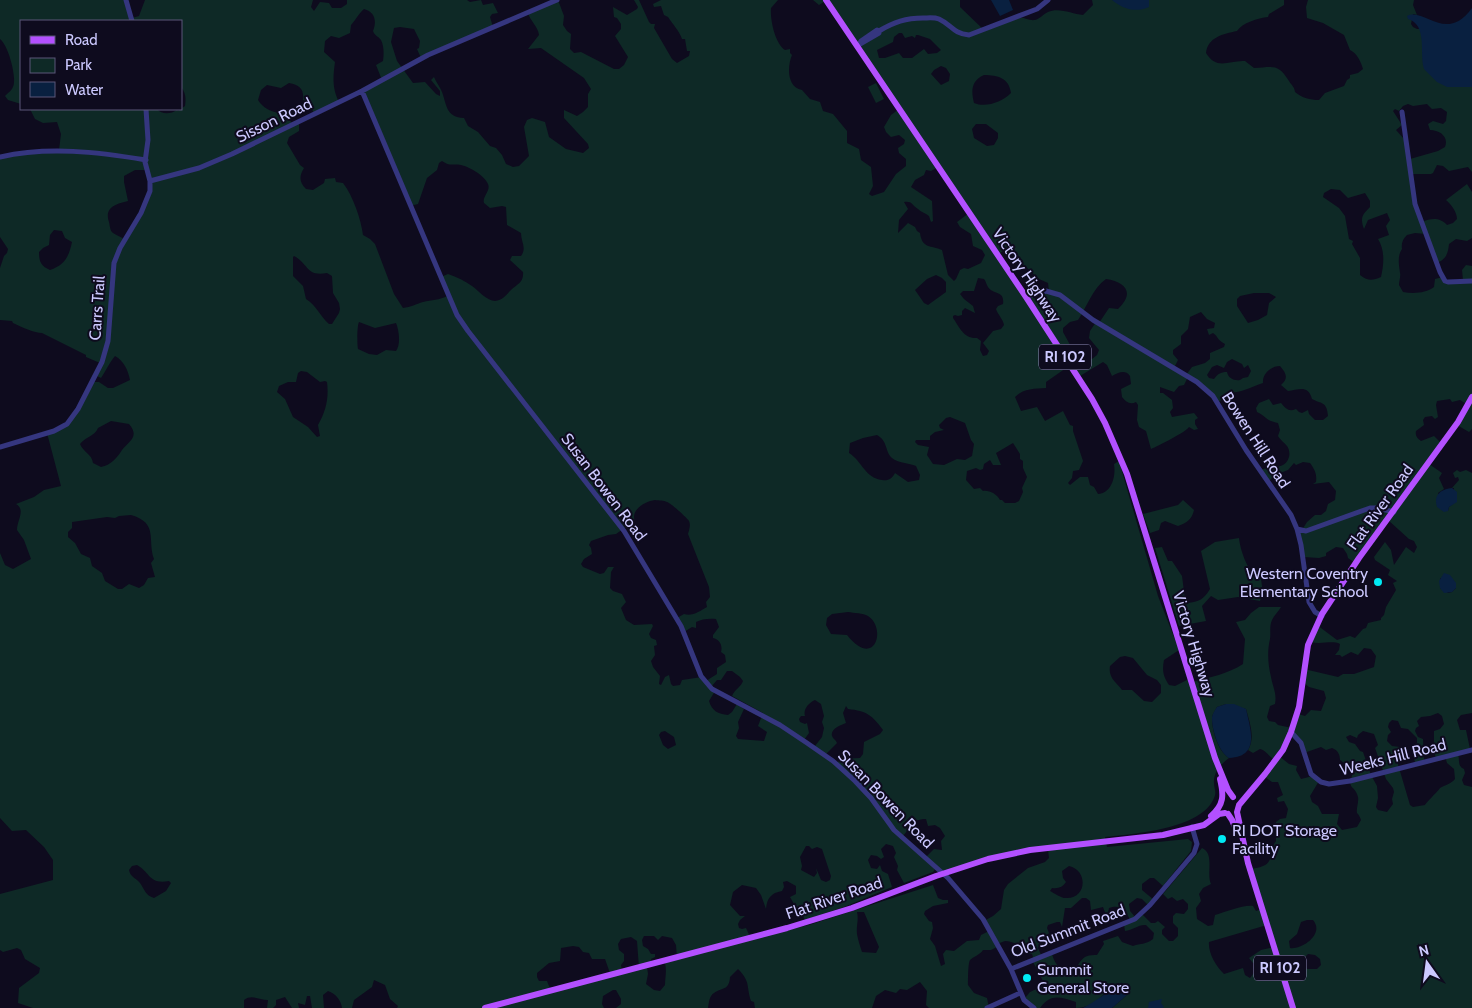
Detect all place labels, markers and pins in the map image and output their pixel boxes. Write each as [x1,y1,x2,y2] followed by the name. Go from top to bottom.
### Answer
[1240,564,1368,601] place label: Western Coventry Elementary School
[1372,576,1384,588] marker: Western Coventry Elementary School
[1232,821,1337,858] place label: RI DOT Storage Facility
[1216,833,1228,845] marker: RI DOT Storage Facility
[1037,960,1129,997] place label: Summit General Store
[1021,972,1033,984] marker: Summit General Store

